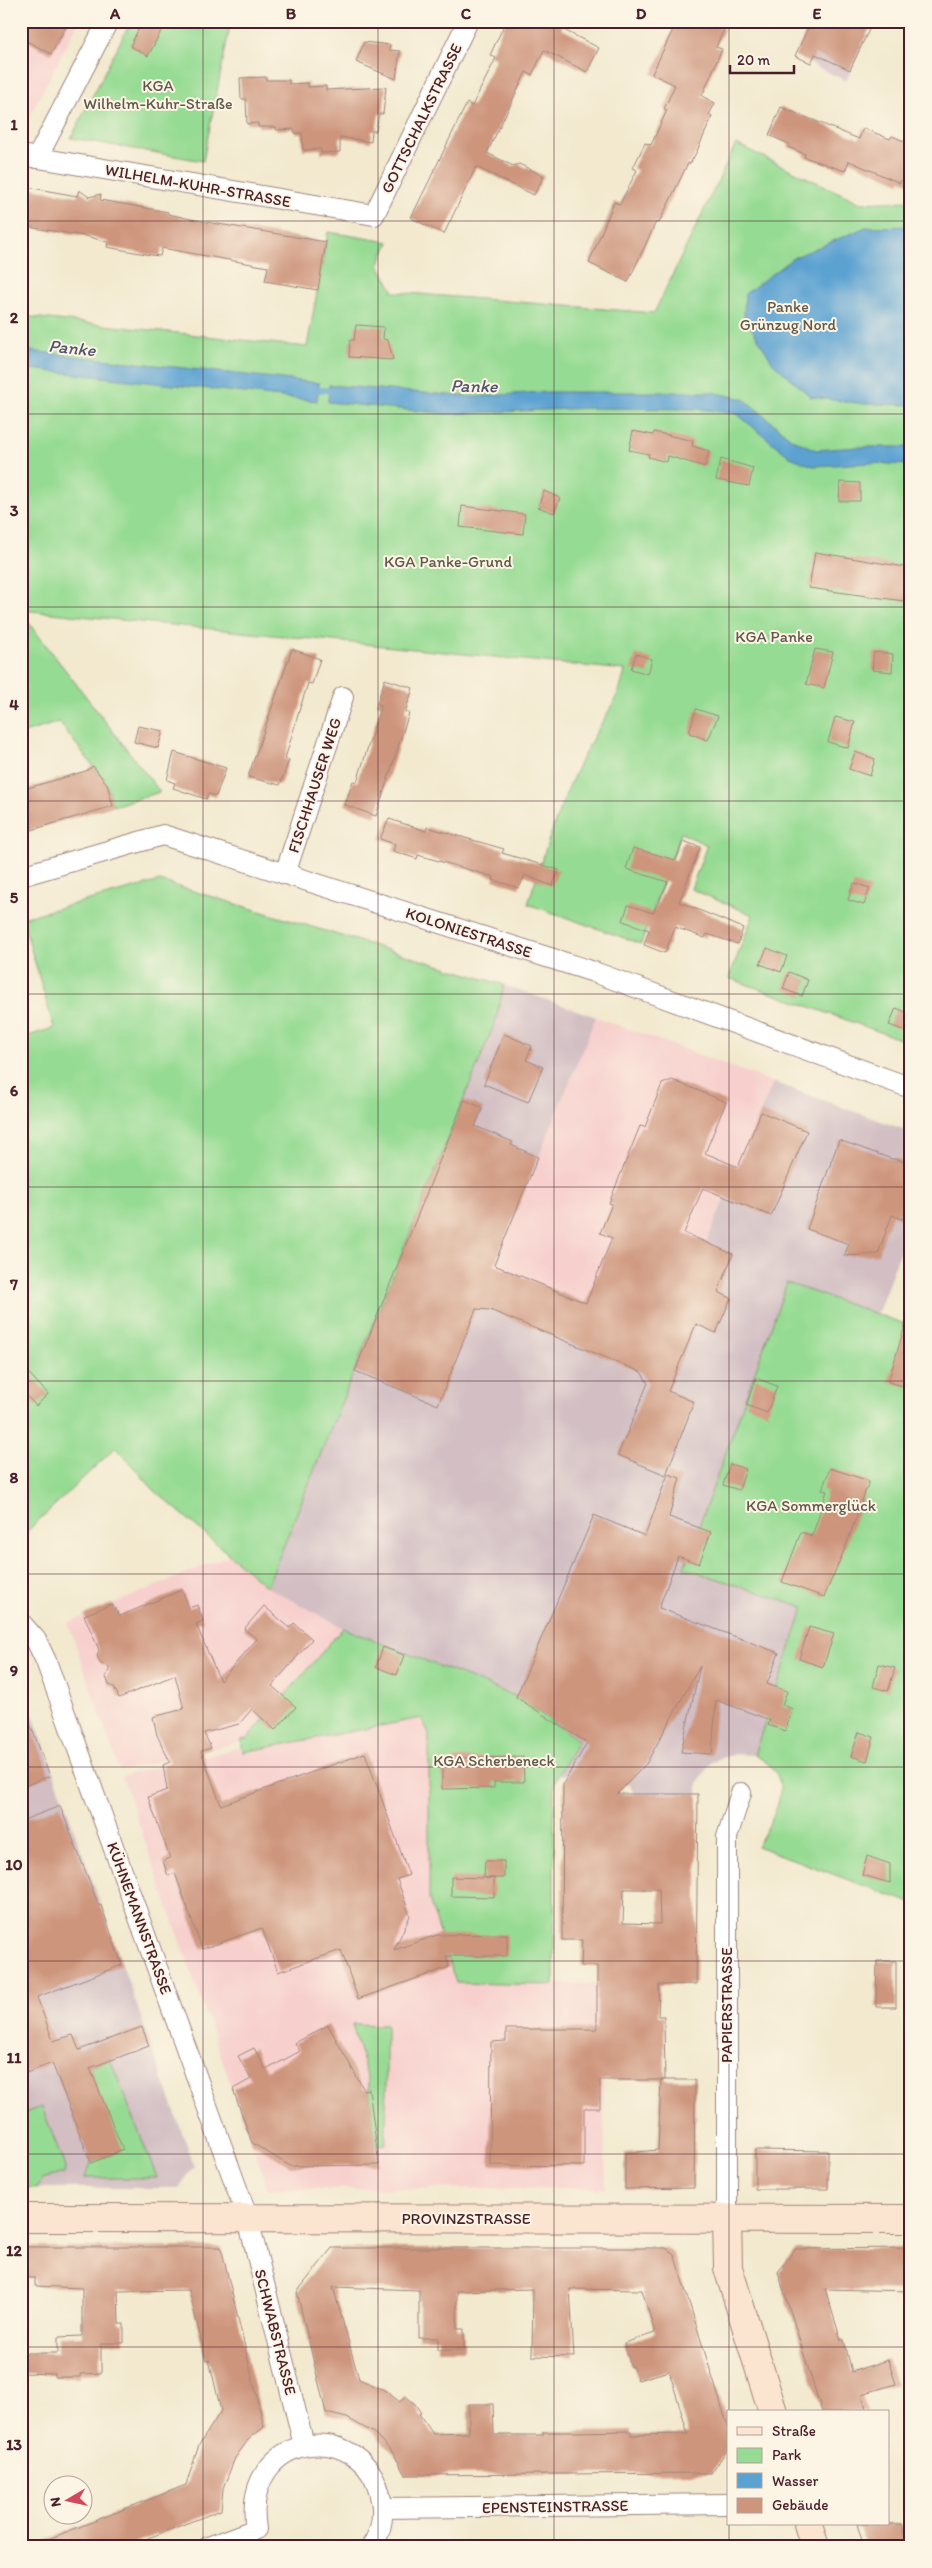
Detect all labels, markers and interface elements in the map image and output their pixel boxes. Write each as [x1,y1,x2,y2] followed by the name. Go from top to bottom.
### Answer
[109,4,121,23] text: A
[286,4,297,23] text: B
[461,4,472,23] text: C
[636,4,647,23] text: D
[813,4,822,23] text: E
[377,40,466,196] street label: GOTTSCHALKSTRASSE
[730,42,793,74] scale bar
[737,51,771,69] text: 20 m
[83,76,233,113] park label: KGA Wilhelm-Kuhr-Straße
[10,115,18,134] text: 1
[103,160,292,211] street label: WILHELM-KUHR-STRASSE
[740,297,837,334] park label: Panke Grünzug Nord
[10,308,19,327] text: 2
[47,335,98,362] water label: Panke
[450,375,499,397] water label: Panke
[10,501,19,520] text: 3
[384,552,512,571] park label: KGA Panke-Grund
[735,627,813,646] park label: KGA Panke
[9,695,19,714] text: 4
[284,715,345,855] street label: FISCHHAUSER WEG
[10,888,19,907] text: 5
[403,903,535,962] street label: KOLONIESTRASSE
[10,1081,19,1100] text: 6
[9,1275,18,1294] text: 7
[10,1468,19,1487] text: 8
[746,1496,877,1515] park label: KGA Sommerglück
[10,1661,18,1680] text: 9
[433,1751,556,1770] park label: KGA Scherbeneck
[103,1839,176,1997] street label: KÜHNEMANNSTRASSE
[5,1855,23,1874] text: 10
[717,1947,736,2063] street label: PAPIERSTRASSE
[7,2048,22,2067] text: 11
[401,2209,531,2228] street label: PROVINZSTRASSE
[6,2241,23,2260] text: 12
[251,2267,300,2397] street label: SCHWABSTRASSE
[727,2410,890,2526] legend
[772,2422,816,2440] text: Straße
[6,2435,22,2454] text: 13
[772,2446,802,2464] text: Park
[772,2472,819,2490] text: Wasser
[42,2476,92,2526] north arrow
[47,2496,65,2508] text: N
[482,2496,628,2517] street label: EPENSTEINSTRASSE
[772,2496,829,2514] text: Gebäude

